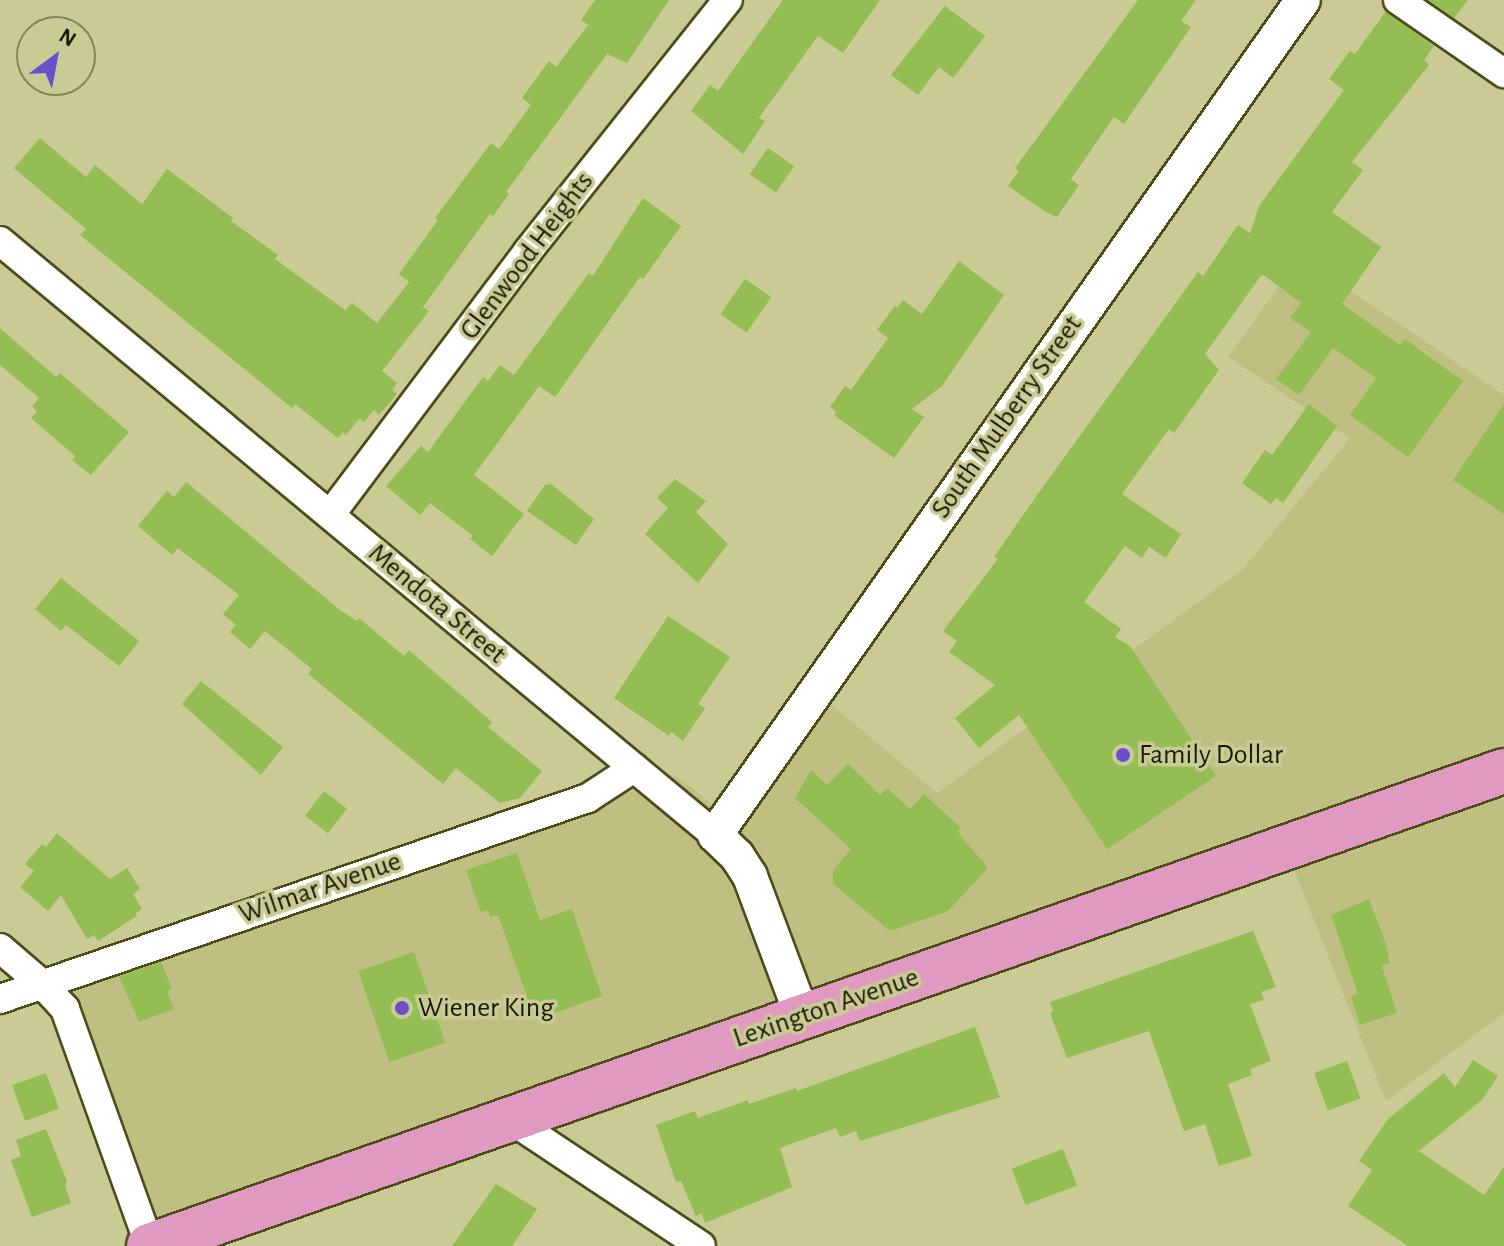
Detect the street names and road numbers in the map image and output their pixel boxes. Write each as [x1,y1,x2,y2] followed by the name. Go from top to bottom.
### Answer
[453,166,601,346] street label: Glenwood Heights
[924,309,1090,525] street label: South Mulberry Street
[361,537,513,671] street label: Mendota Street
[235,845,405,931] street label: Wilmar Avenue
[729,961,923,1055] street label: Lexington Avenue

